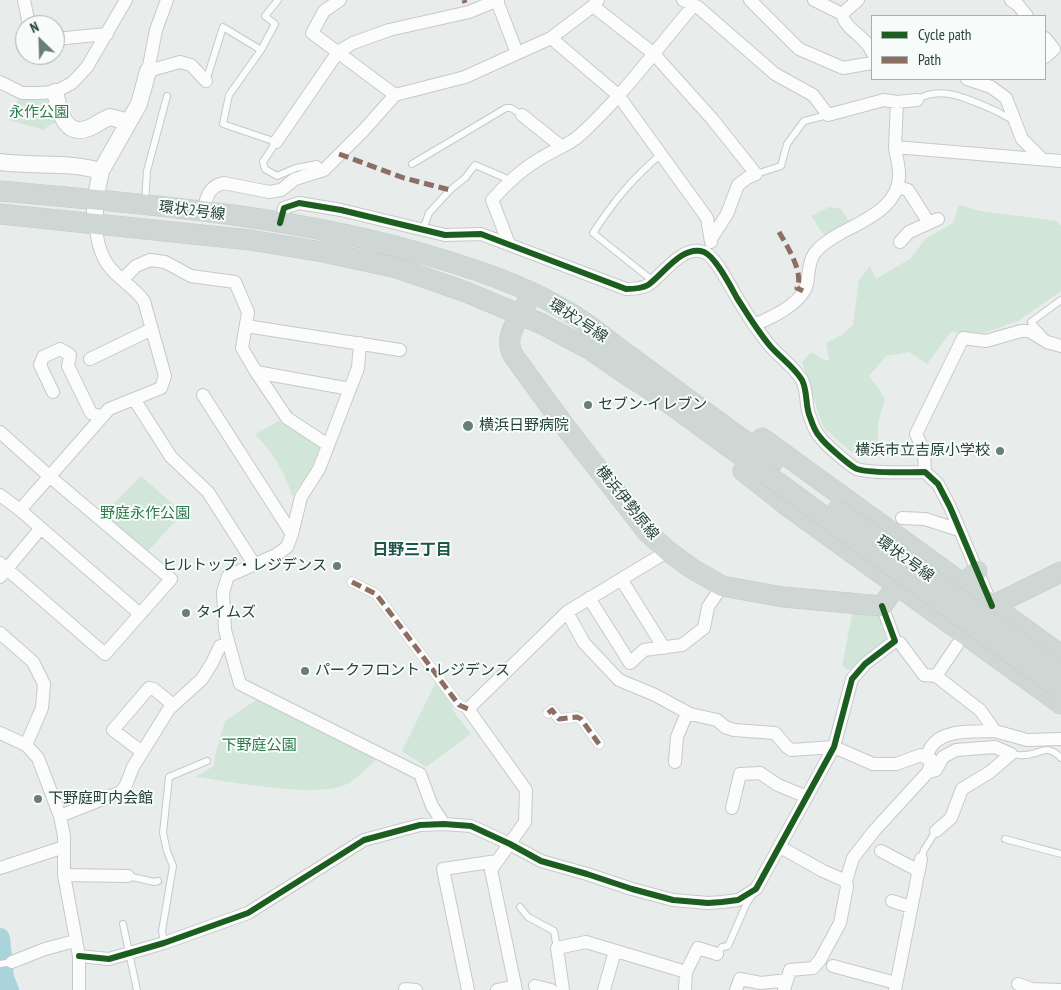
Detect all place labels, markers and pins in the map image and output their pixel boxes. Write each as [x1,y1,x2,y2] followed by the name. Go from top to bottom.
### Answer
[598,396,707,414] place label: セブン-イレブン
[582,399,594,411] marker: セブン-イレブン
[479,417,569,435] place label: 横浜日野病院
[461,419,475,433] marker: 横浜日野病院
[855,442,990,460] place label: 横浜市立吉原小学校
[994,445,1006,457] marker: 横浜市立吉原小学校
[162,557,327,575] place label: ヒルトップ・レジデンス
[331,560,343,572] marker: ヒルトップ・レジデンス
[196,604,256,622] place label: タイムズ
[180,607,192,619] marker: タイムズ
[315,662,510,680] place label: パークフロント・レジデンス
[299,665,311,677] marker: パークフロント・レジデンス
[48,790,153,808] place label: 下野庭町内会館
[32,793,44,805] marker: 下野庭町内会館

